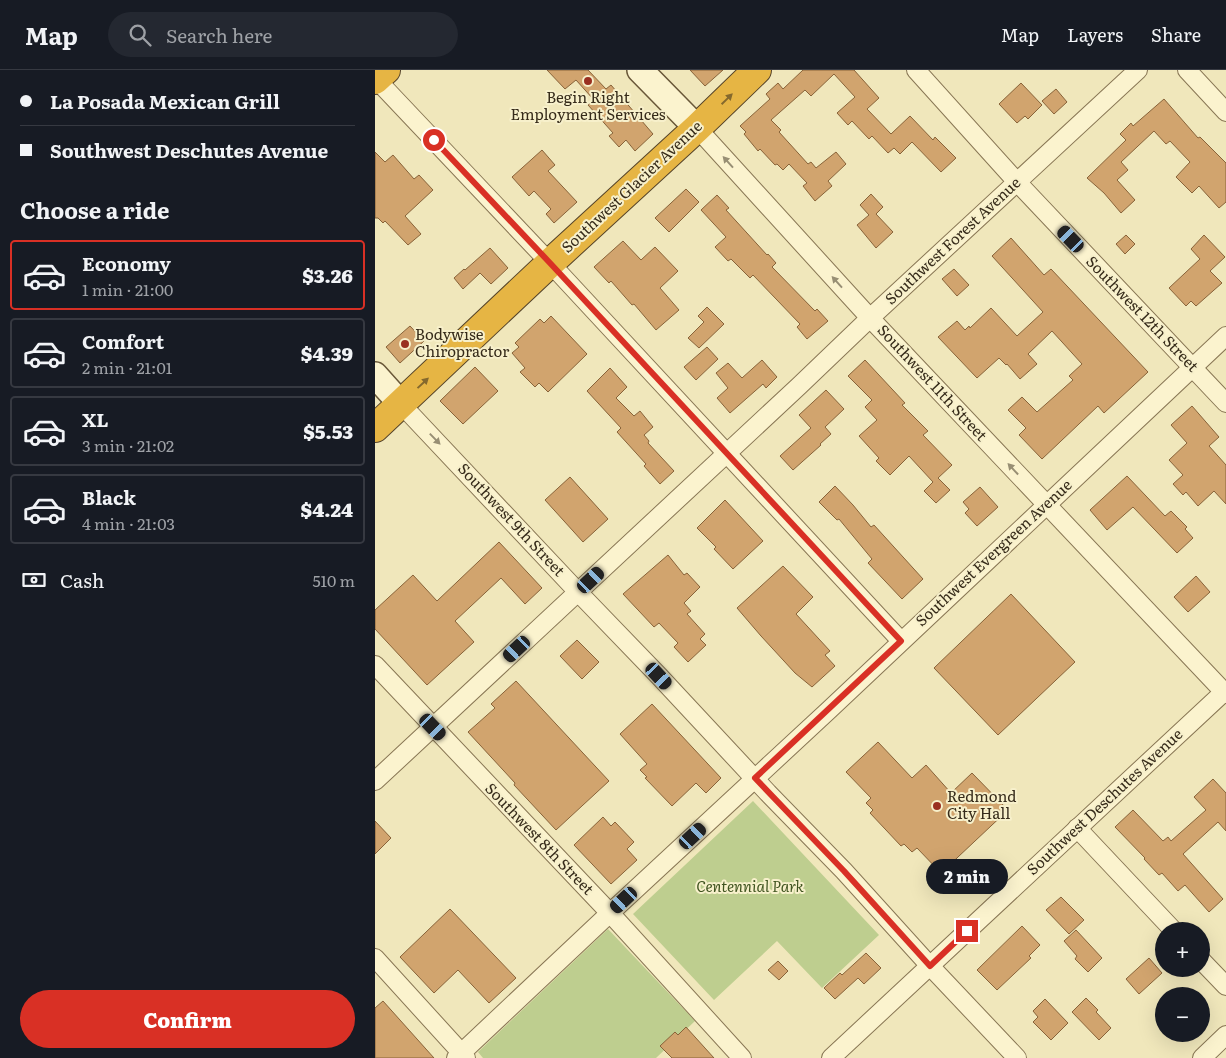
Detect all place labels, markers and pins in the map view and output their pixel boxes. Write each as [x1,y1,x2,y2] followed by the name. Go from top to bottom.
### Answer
[582,75,594,87] marker: Begin Right Employment Services
[510,85,666,125] place label: Begin Right Employment Services
[415,322,509,362] place label: Bodywise Chiropractor
[399,338,411,350] marker: Bodywise Chiropractor
[947,784,1016,824] place label: Redmond City Hall
[931,800,943,812] marker: Redmond City Hall

